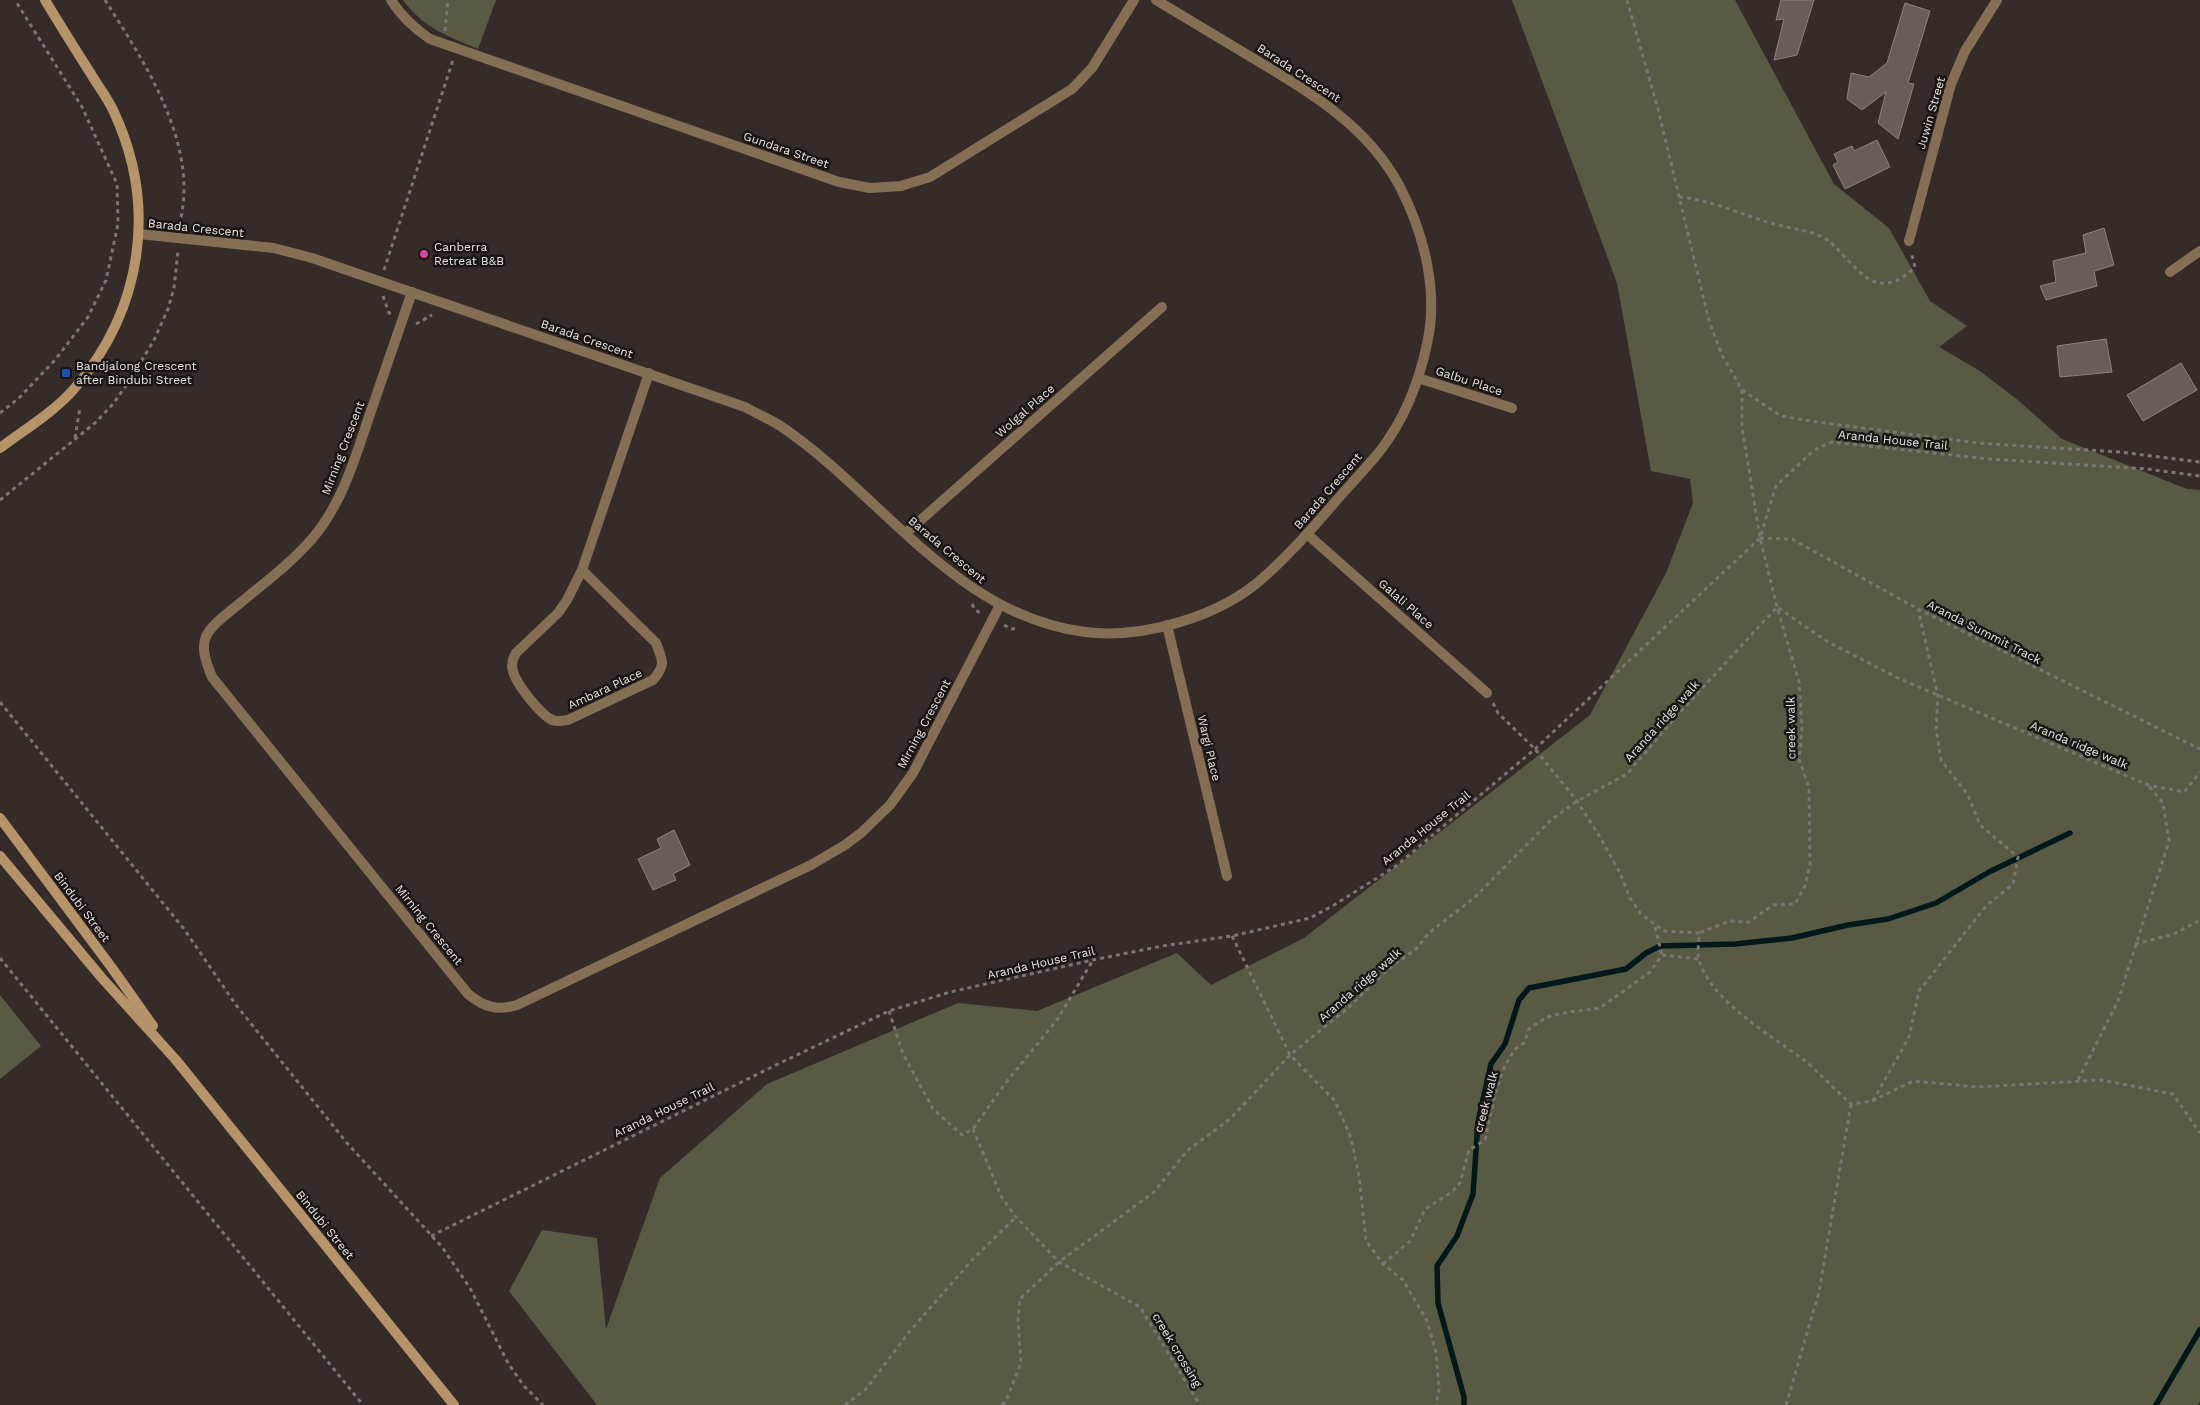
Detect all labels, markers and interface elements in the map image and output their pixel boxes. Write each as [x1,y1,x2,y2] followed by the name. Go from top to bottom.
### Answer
[1255,41,1343,105] street label: Barada Crescent
[1914,75,1948,151] street label: Juwin Street
[742,129,830,171] street label: Gundara Street
[147,216,245,240] street label: Barada Crescent
[434,240,504,268] place label: Canberra Retreat B&B
[418,248,430,260] marker: Canberra Retreat B&B
[539,317,635,361] street label: Barada Crescent
[76,359,197,387] place label: Bandjalong Crescent after Bindubi Street
[1434,364,1504,398] street label: Galbu Place
[60,367,72,379] marker: Bandjalong Crescent after Bindubi Street
[993,381,1058,441] street label: Wolgal Place
[319,399,367,497] street label: Mirning Crescent
[1837,427,1949,453] street label: Aranda House Trail
[1291,450,1365,532] street label: Barada Crescent
[906,514,988,586] street label: Barada Crescent
[1376,576,1436,632] street label: Galali Place
[1925,597,2044,667] street label: Aranda Summit Track
[566,666,644,712] street label: Ambara Place
[895,677,953,771] street label: Mirning Crescent
[1622,677,1702,765] street label: Aranda ridge walk
[1783,696,1799,760] street label: creek walk
[1195,714,1223,783] street label: Wargi Place
[2028,718,2130,772] street label: Aranda ridge walk
[1379,788,1473,868] street label: Aranda House Trail
[51,869,113,945] street label: Bindubi Street
[392,882,466,968] street label: Mirning Crescent
[986,944,1097,982] street label: Aranda House Trail
[1316,945,1404,1025] street label: Aranda ridge walk
[1471,1070,1501,1134] street label: creek walk
[611,1079,717,1140] street label: Aranda House Trail
[293,1188,357,1262] street label: Bindubi Street
[1149,1310,1205,1390] street label: creek crossing

